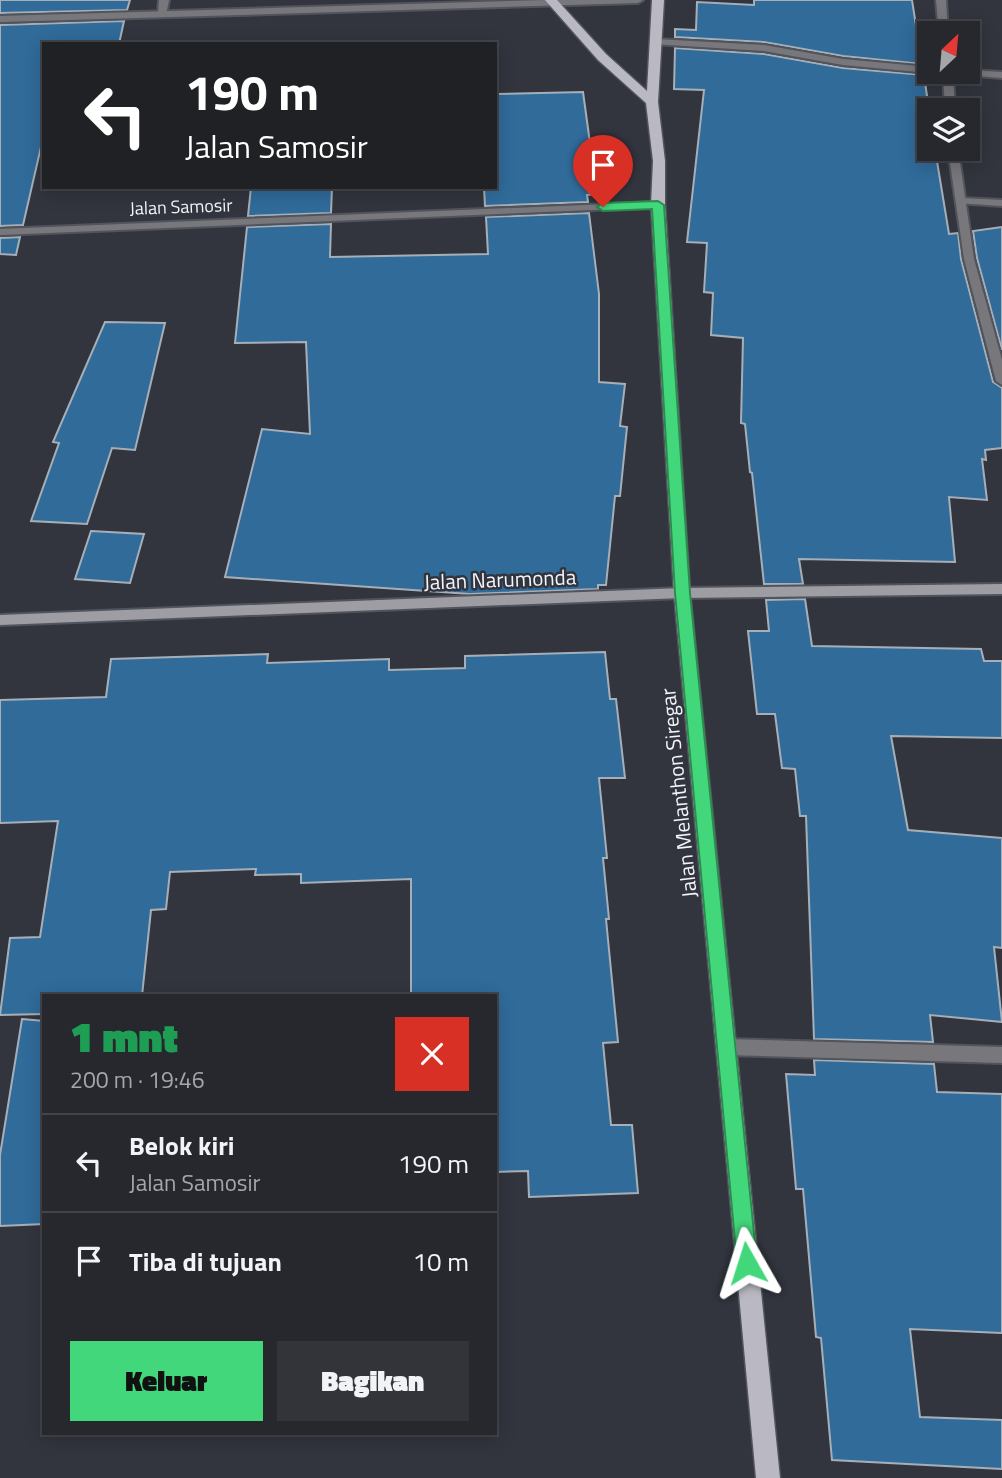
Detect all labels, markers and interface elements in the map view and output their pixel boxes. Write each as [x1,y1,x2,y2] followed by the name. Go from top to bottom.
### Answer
[917,21,980,84] north arrow
[917,21,980,161] map controls
[185,54,319,129] text: 190 m
[70,70,161,161] icon: left
[917,98,980,161] button: layers
[185,122,368,170] text: Jalan Samosir
[573,135,633,207] pin
[584,146,622,184] icon: arrive
[129,191,233,222] street label: Jalan Samosir
[423,560,577,598] street label: Jalan Narumonda
[651,687,705,899] street label: Jalan Melanthon Siregar
[70,1004,178,1068] text: 1 mnt
[395,1017,469,1091] button: close
[70,1062,205,1097] text: 200 m · 19:46
[129,1126,235,1165] text: Belok kiri
[70,1144,108,1182] icon: left
[398,1144,469,1183] text: 190 m
[129,1165,260,1200] text: Jalan Samosir
[710,1226,784,1300] position arrow
[70,1242,108,1280] icon: arrive
[129,1242,282,1281] text: Tiba di tujuan
[412,1242,469,1281] text: 10 m
[70,1341,263,1421] button: Keluar
[277,1341,469,1421] button: Bagikan

